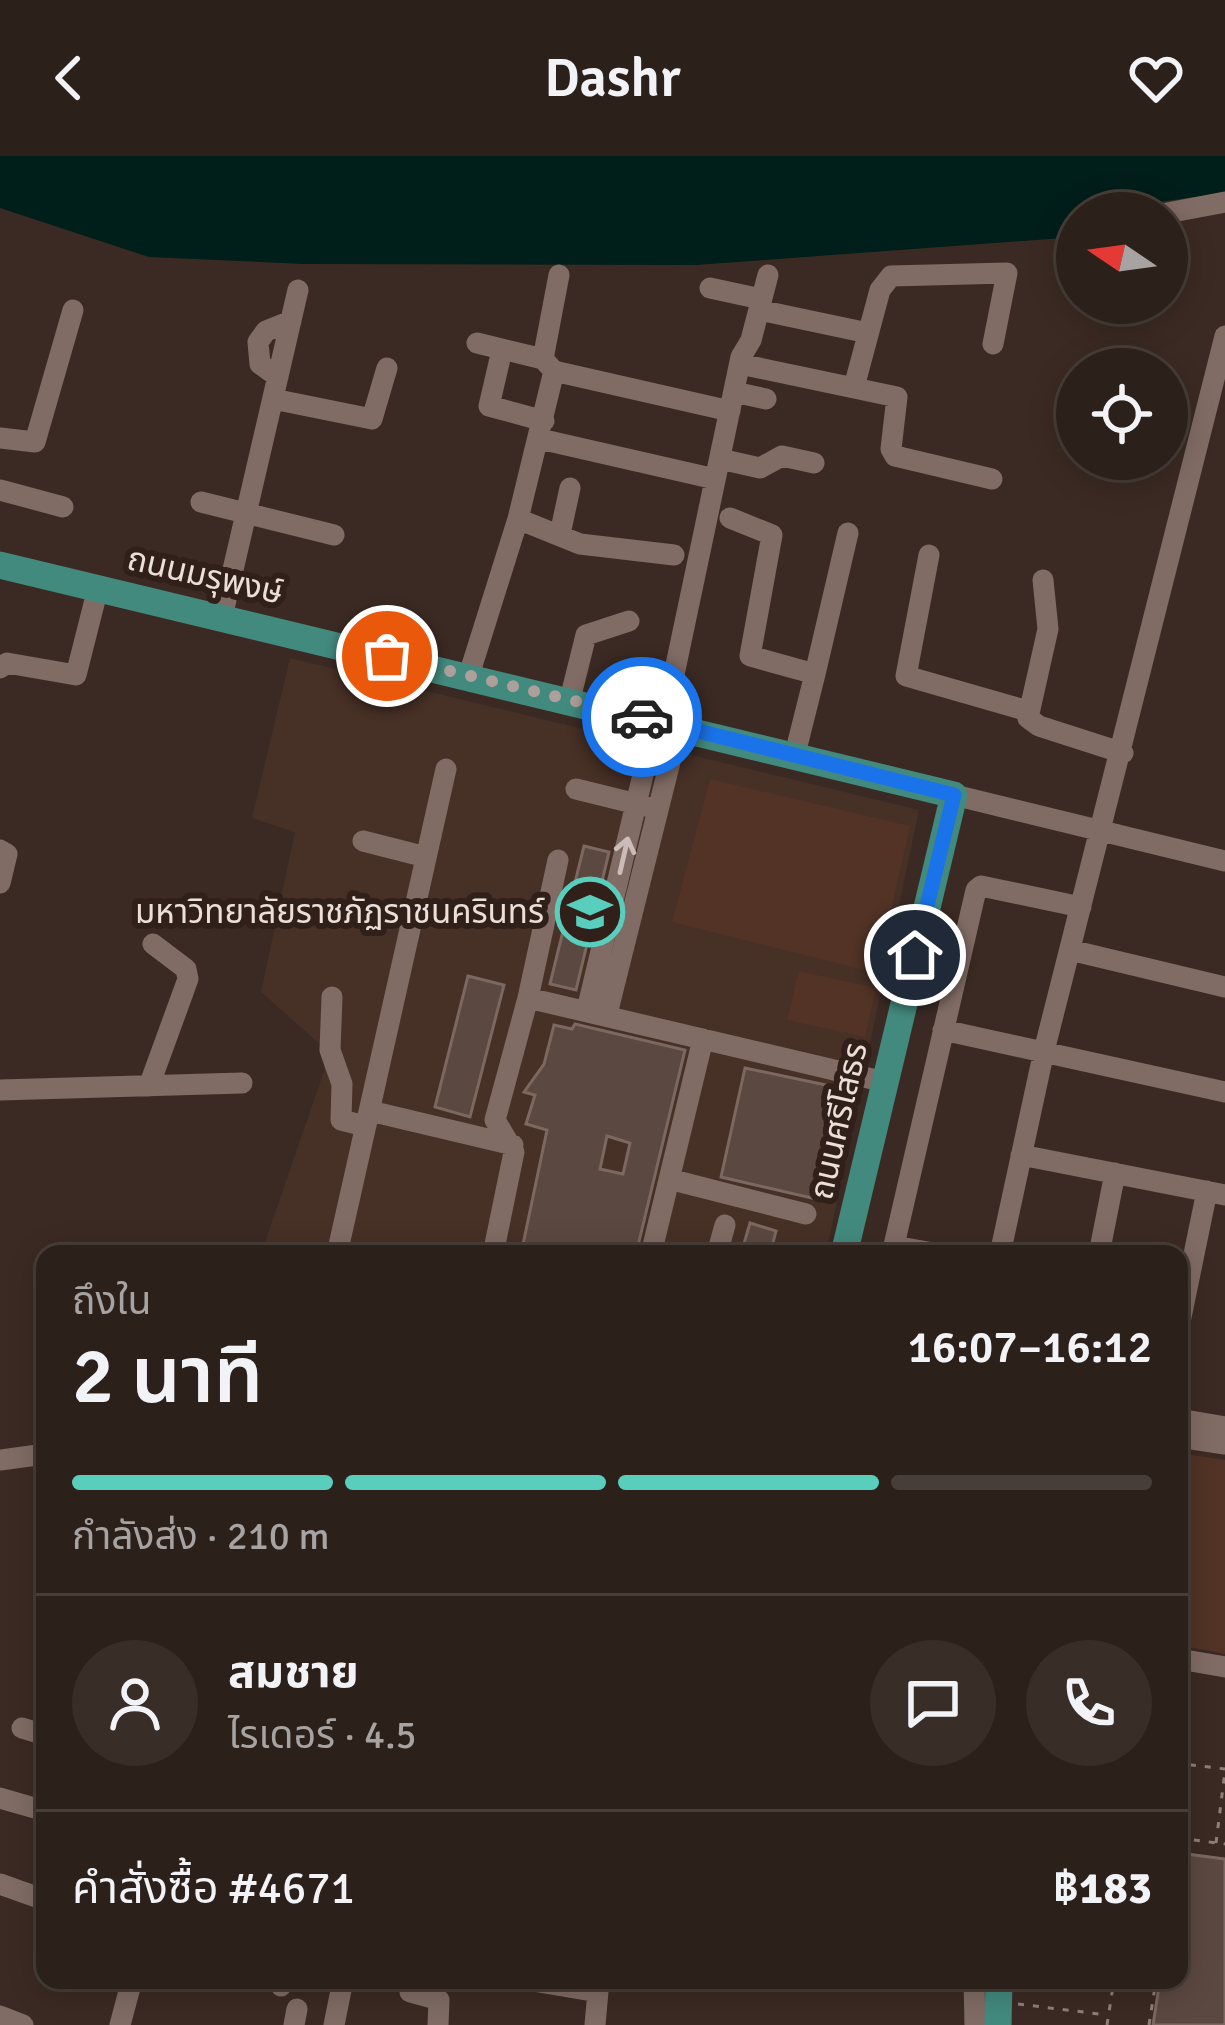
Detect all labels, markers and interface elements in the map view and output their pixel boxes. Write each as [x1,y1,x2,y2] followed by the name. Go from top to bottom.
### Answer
[36,45,102,111] icon: back
[544,45,681,112] text: Dashr
[1123,45,1189,111] icon: heart
[1056,192,1188,324] north arrow
[1056,192,1188,480] map controls
[1056,348,1188,480] button: locate
[123,538,287,614] street label: ถนนมรุพงษ์
[336,605,438,707] pin
[354,623,420,689] icon: bag
[582,657,702,777] courier
[609,684,675,750] icon: car
[614,837,636,875] one-way arrow
[555,877,625,947] school or university icon: มหาวิทยาลัยราชภัฏราชนครินทร์
[135,892,546,933] place label: มหาวิทยาลัยราชภัฏราชนครินทร์
[864,904,966,1006] pin
[882,922,948,988] icon: home
[801,1038,877,1204] street label: ถนนศรีโสธร
[72,1277,151,1325] text: ถึงใน
[908,1320,1152,1375] text: 16:07–16:12
[72,1329,263,1425] text: 2 นาที
[72,1512,330,1560] text: กำลังส่ง · 210 m
[72,1640,198,1766] button: person
[870,1640,996,1766] button: chat
[1026,1640,1152,1766] button: phone
[228,1645,359,1700] text: สมชาย
[228,1711,416,1759] text: ไรเดอร์ · 4.5
[72,1861,355,1916] text: คำสั่งซื้อ #4671
[1053,1861,1152,1916] text: ฿183

